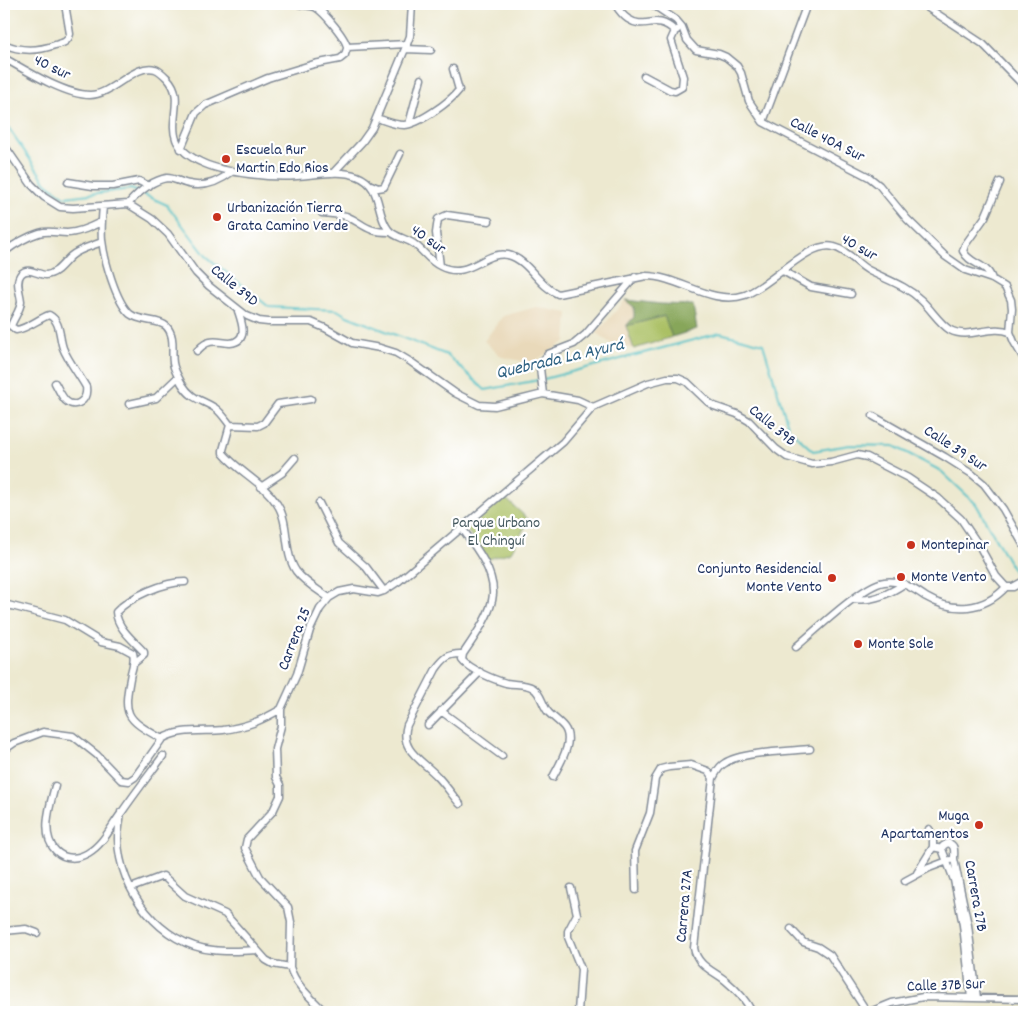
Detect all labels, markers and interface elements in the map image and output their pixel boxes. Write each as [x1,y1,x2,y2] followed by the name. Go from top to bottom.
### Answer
[30,49,74,87] street label: 40 sur
[786,111,869,169] street label: Calle 40A Sur
[236,139,329,180] place label: Escuela Rur Martin Edo Rios
[220,153,232,165] marker: Escuela Rur Martin Edo Rios
[227,197,348,238] place label: Urbanización Tierra Grata Camino Verde
[211,211,223,223] marker: Urbanización Tierra Grata Camino Verde
[406,220,450,261] street label: 40 sur
[837,228,882,268] street label: 40 sur
[205,259,263,313] street label: Calle 39D
[494,333,628,387] water label: Quebrada La Ayurá
[743,400,801,452] street label: Calle 39B
[919,420,991,478] street label: Calle 39 Sur
[452,512,540,553] park label: Parque Urbano El Chinguí
[921,534,989,557] place label: Montepinar
[905,539,917,551] marker: Montepinar
[697,558,822,599] place label: Conjunto Residencial Monte Vento
[911,566,987,589] place label: Monte Vento
[895,571,907,583] marker: Monte Vento
[826,572,838,584] marker: Conjunto Residencial Monte Vento
[272,604,318,674] street label: Carrera 25
[868,633,934,656] place label: Monte Sole
[852,638,864,650] marker: Monte Sole
[881,805,969,846] place label: Muga Apartamentos
[973,819,985,831] marker: Muga Apartamentos
[957,858,993,934] street label: Carrera 27B
[670,868,700,944] street label: Carrera 27A
[907,973,985,999] street label: Calle 37B Sur

